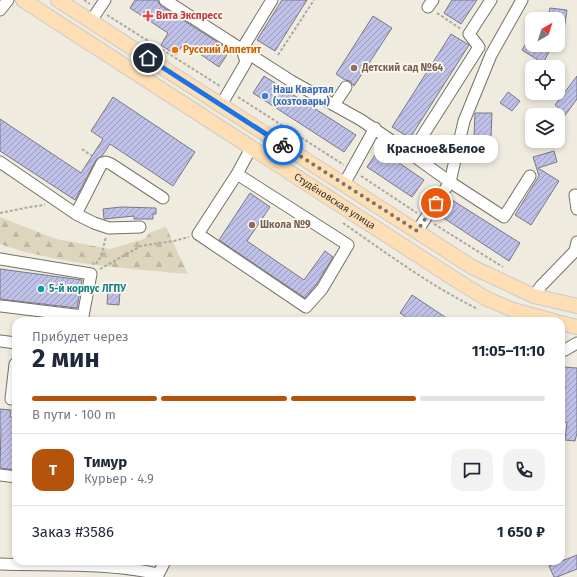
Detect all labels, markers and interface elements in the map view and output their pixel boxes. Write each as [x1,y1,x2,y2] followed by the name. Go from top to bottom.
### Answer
[156,10,223,22] place label: Вита Экспресс
[143,11,153,21] marker: Вита Экспресс
[525,12,565,52] north arrow
[525,12,565,148] map controls
[131,41,165,75] pin
[183,44,262,56] place label: Русский Аппетит
[170,45,180,55] marker: Русский Аппетит
[137,47,159,69] icon: home
[525,60,565,100] button: locate
[361,62,444,74] place label: Детский сад №64
[349,63,359,73] marker: Детский сад №64
[273,84,334,108] place label: Наш Квартал (хозтовары)
[260,91,270,101] marker: Наш Квартал (хозтовары)
[525,108,565,148] button: layers
[263,125,303,165] courier
[272,134,294,156] icon: bike
[374,135,498,163] callout: Красное&Белое
[387,141,485,156] text: Красное&Белое
[292,171,377,232] street label: Студёновская улица
[419,186,453,220] pin
[425,192,447,214] icon: bag
[260,219,311,231] place label: Школа №9
[247,220,257,230] marker: Школа №9
[49,283,126,295] place label: 5-й корпус ЛГПУ
[36,284,46,294] marker: 5-й корпус ЛГПУ
[32,329,129,344] text: Прибудет через
[472,342,545,360] text: 11:05–11:10
[32,343,100,374] text: 2 мин
[32,407,116,422] text: В пути · 100 m
[451,449,493,491] button: chat
[503,449,545,491] button: phone
[84,453,127,471] text: Тимур
[49,461,57,479] text: Т
[84,471,154,486] text: Курьер · 4.9
[32,523,114,541] text: Заказ #3586
[497,523,545,541] text: 1 650 ₽

